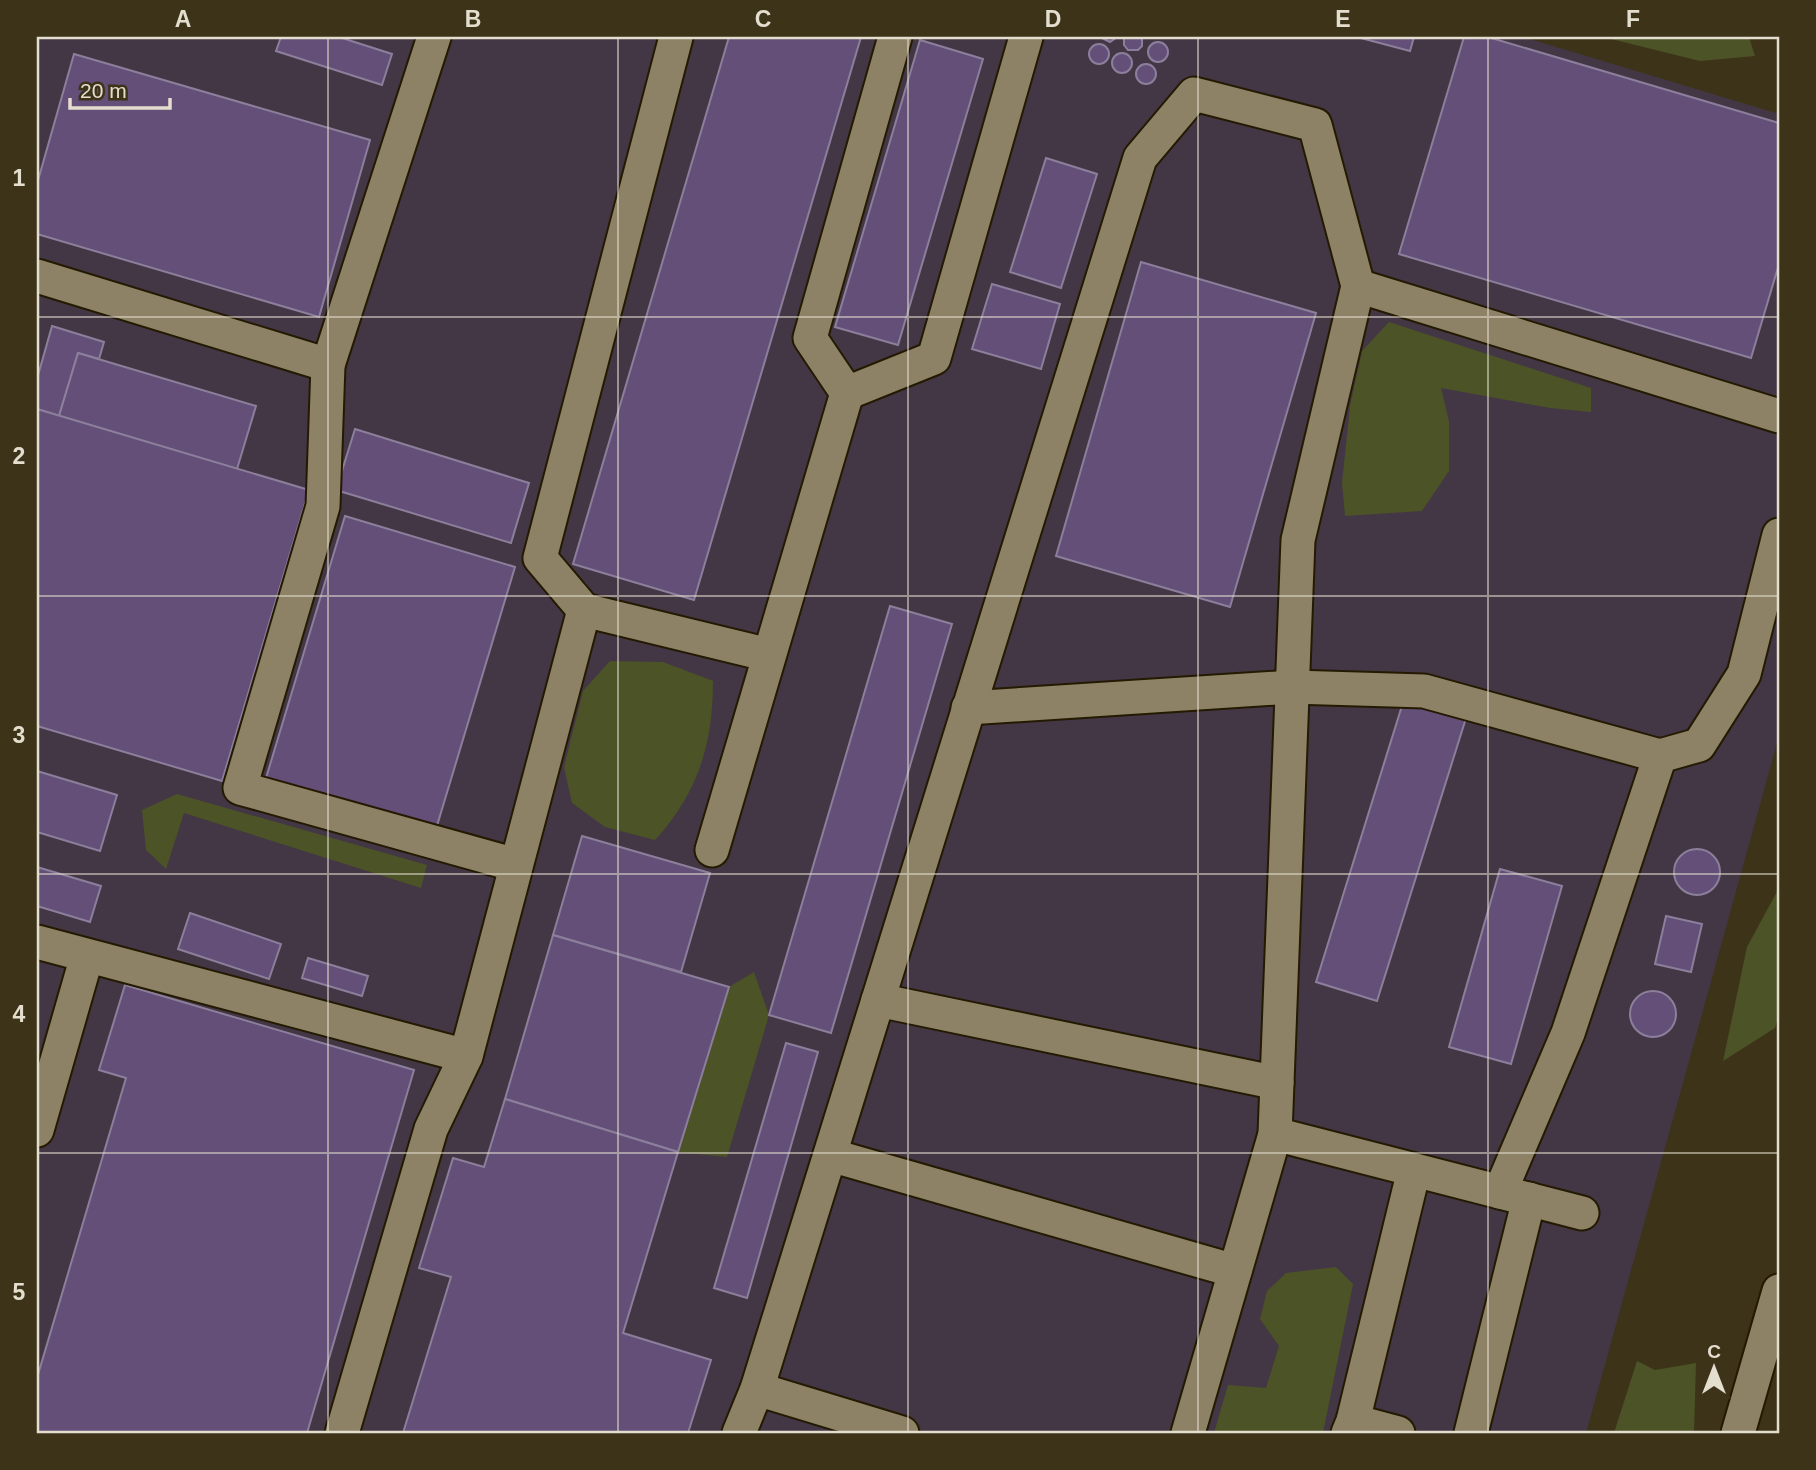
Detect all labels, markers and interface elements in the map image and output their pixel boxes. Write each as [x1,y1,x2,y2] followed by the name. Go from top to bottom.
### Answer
[175,6,191,32] text: A
[465,6,481,32] text: B
[755,6,771,32] text: C
[1045,6,1061,32] text: D
[1335,6,1351,32] text: E
[1626,6,1640,32] text: F
[70,66,170,110] scale bar
[80,79,127,102] text: 20 m
[13,165,26,191] text: 1
[13,443,25,469] text: 2
[13,722,25,748] text: 3
[13,1001,26,1027] text: 4
[13,1279,26,1305] text: 5
[1680,1334,1750,1404] north arrow
[1707,1341,1721,1362] text: С

